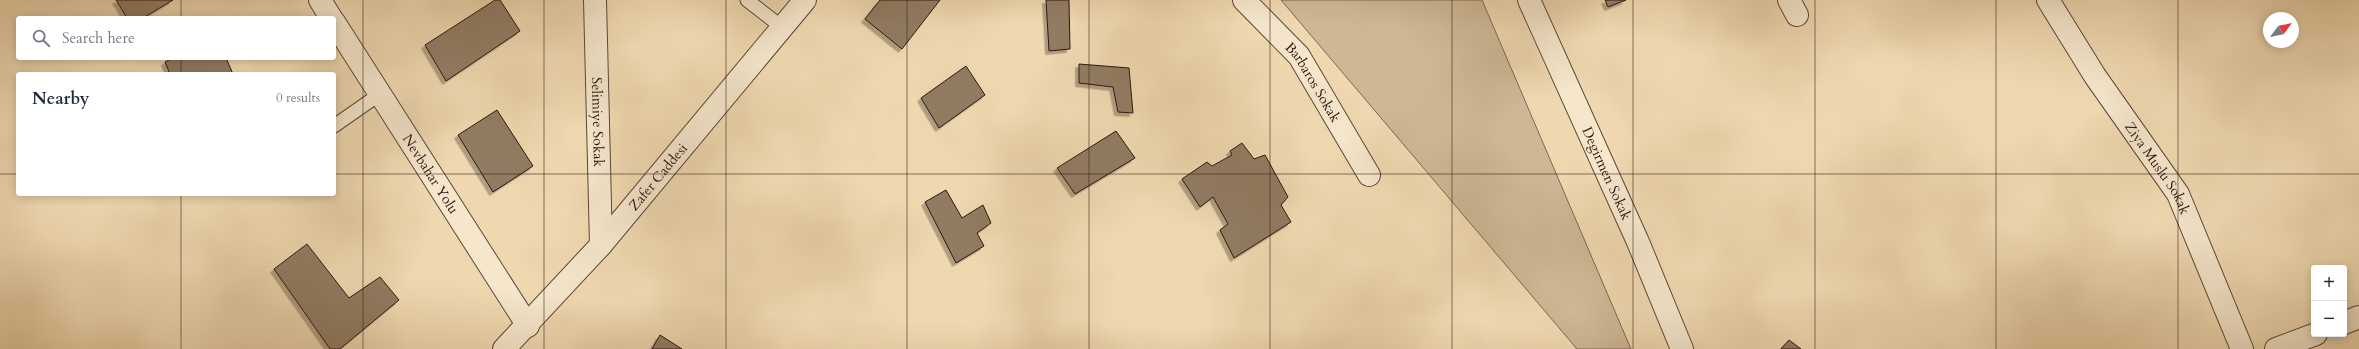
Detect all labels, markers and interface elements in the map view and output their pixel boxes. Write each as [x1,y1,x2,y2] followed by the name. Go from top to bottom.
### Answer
[2263,12,2299,48] north arrow
[16,16,336,60] search box
[30,27,52,49] icon: search
[62,28,135,48] text: Search here
[1281,38,1345,126] street label: Barbaros Sokak
[587,77,608,168] street label: Selimiye Sokak
[32,87,89,110] text: Nearby
[276,89,320,107] text: 0 results
[2120,118,2195,218] street label: Ziya Muslu Sokak
[1577,124,1636,223] street label: Degirmen Sokak
[398,131,463,218] street label: Nevbahar Yolu
[625,139,692,215] street label: Zafer Caddesi
[2311,265,2347,337] map controls
[2311,265,2347,301] button: +
[2311,301,2347,337] button: −

